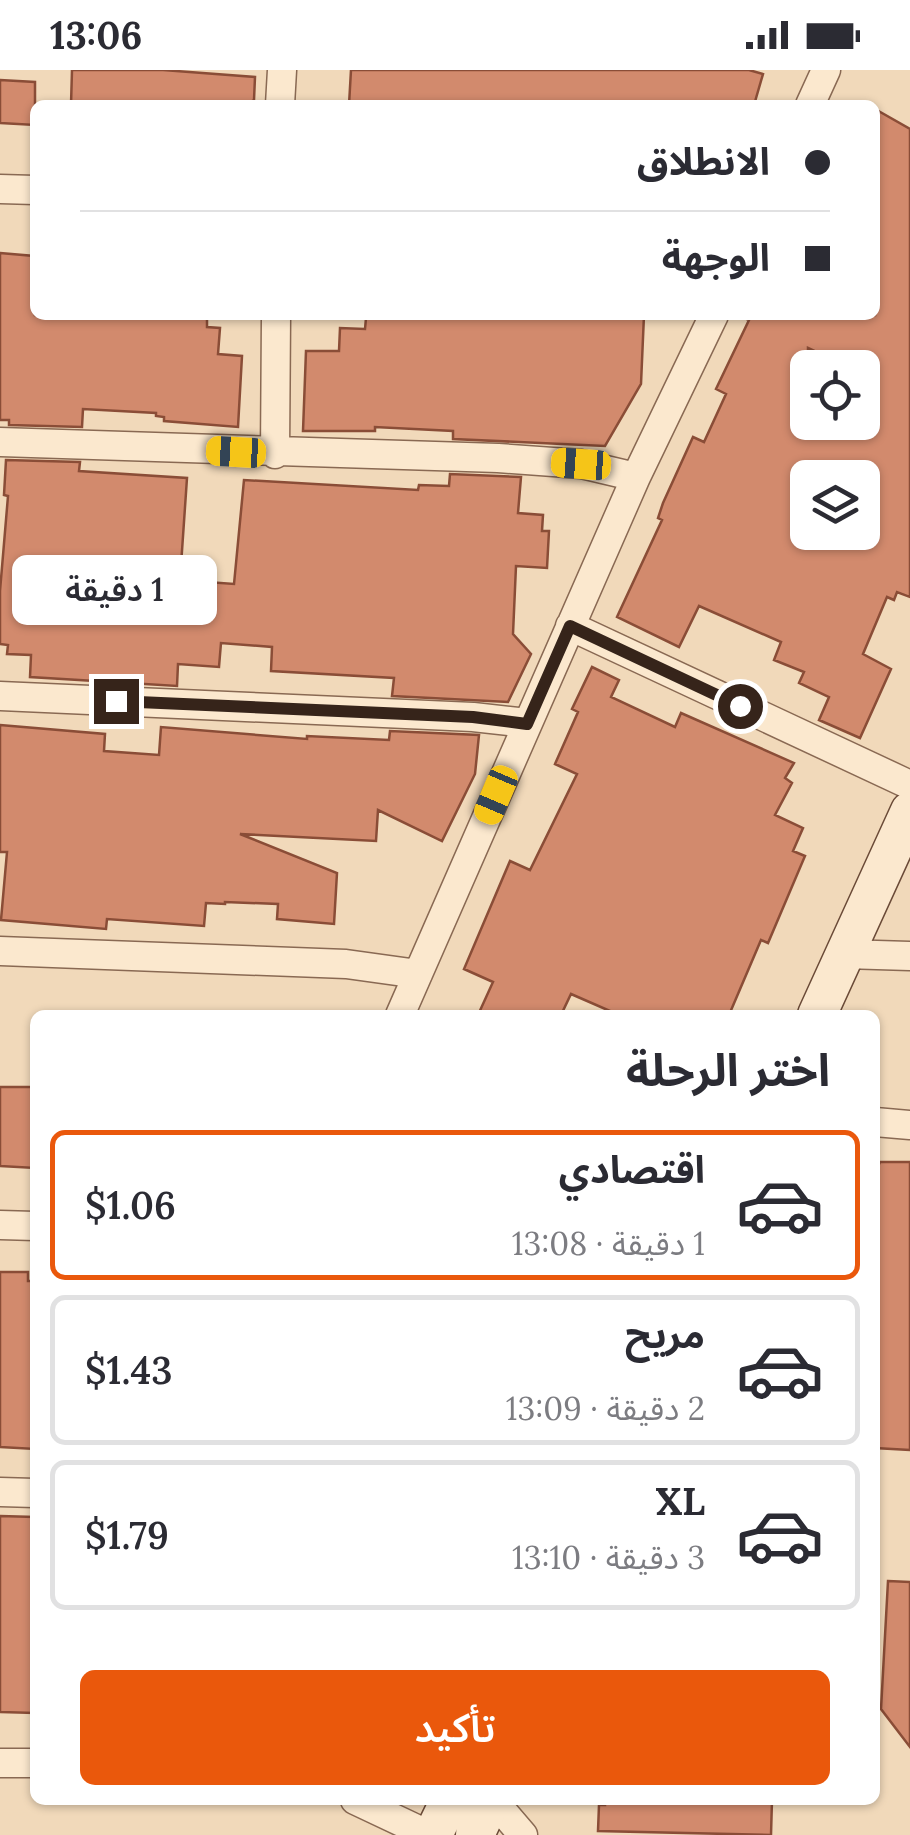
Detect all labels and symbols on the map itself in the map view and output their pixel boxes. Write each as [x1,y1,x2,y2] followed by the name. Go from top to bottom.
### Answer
[205,435,267,469] car
[550,447,612,481] car
[13,556,218,626] callout: 1 دقيقة
[94,679,139,724] route end
[718,684,763,729] route start
[470,762,522,828] car

